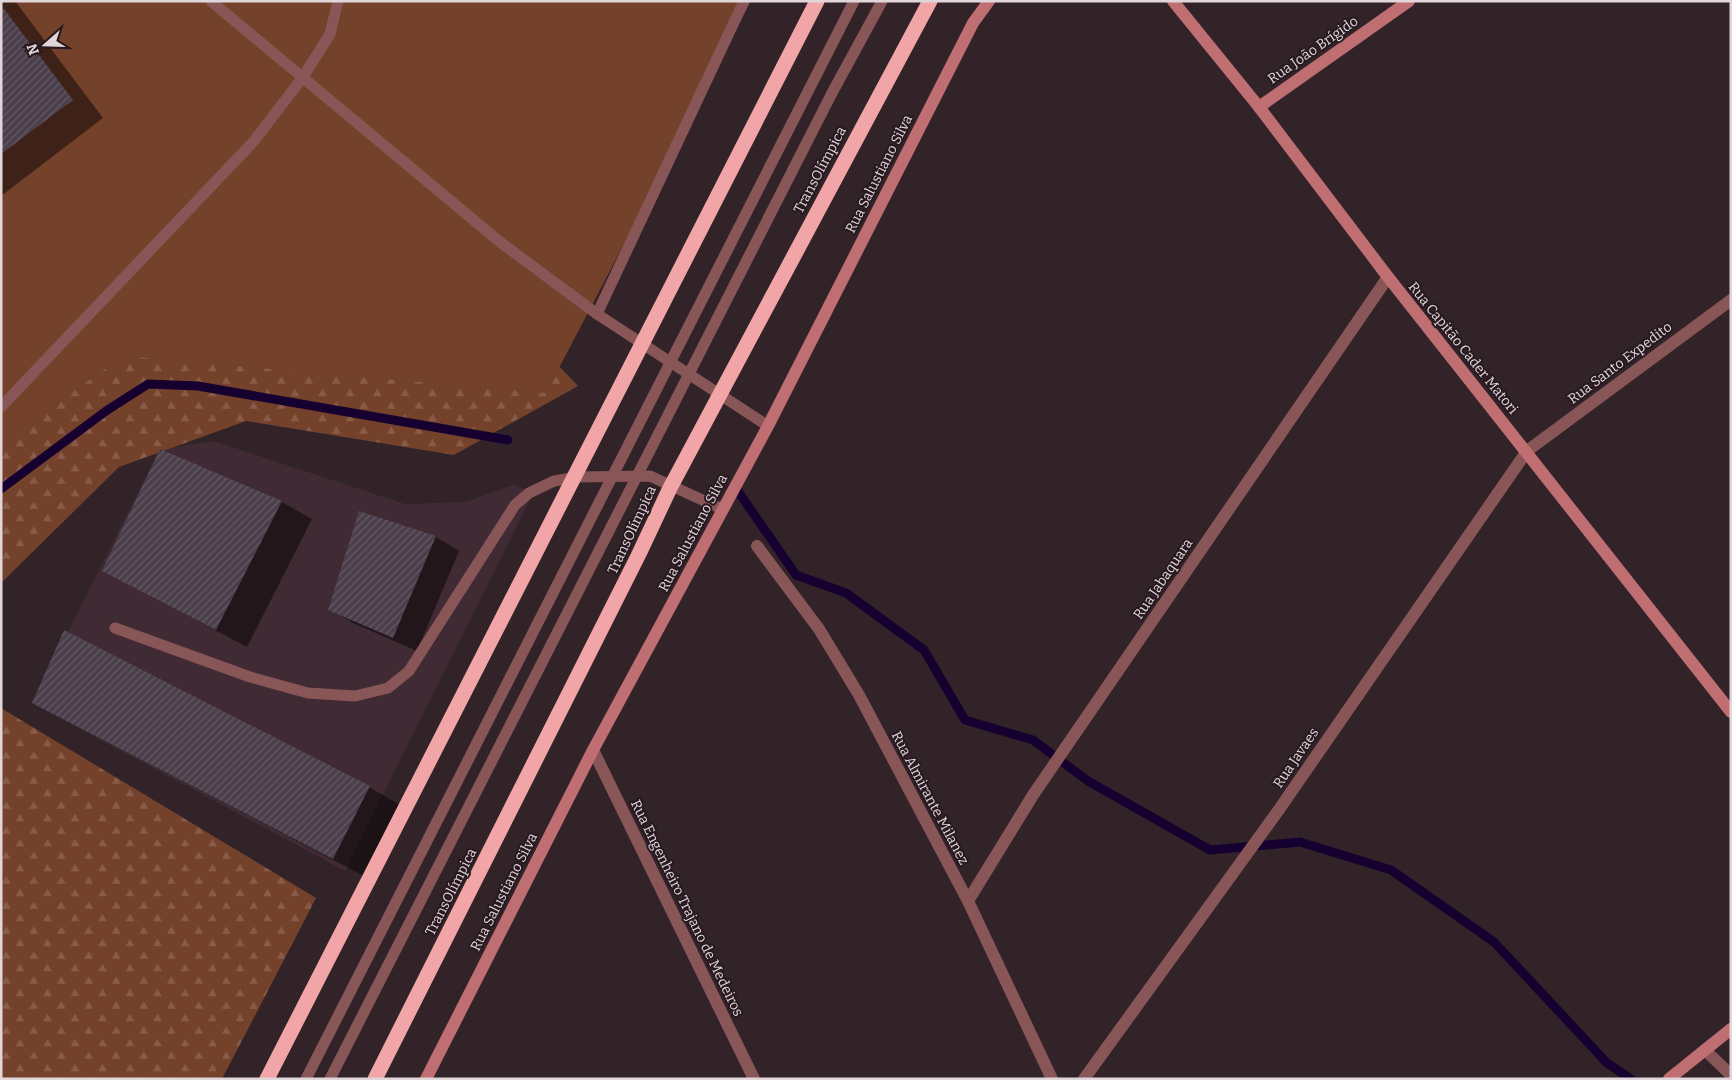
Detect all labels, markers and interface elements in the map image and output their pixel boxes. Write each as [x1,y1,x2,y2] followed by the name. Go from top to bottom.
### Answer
[1265,13,1361,87] street label: Rua João Brígido
[20,20,70,70] north arrow
[23,41,43,57] text: N
[842,112,916,236] street label: Rua Salustiano Silva
[790,123,850,216] street label: TransOlímpica
[1405,279,1521,417] street label: Rua Capitão Cader Matori
[1565,318,1675,408] street label: Rua Santo Expedito
[655,471,731,595] street label: Rua Salustiano Silva
[604,483,660,577] street label: TransOlímpica
[1130,535,1196,623] street label: Rua Jabaquara
[1270,725,1322,791] street label: Rua Javaes
[888,728,972,868] street label: Rua Almirante Milanez
[627,797,747,1019] street label: Rua Engenheiro Trajano de Medeiros
[467,830,541,954] street label: Rua Salustiano Silva
[422,845,480,939] street label: TransOlímpica

